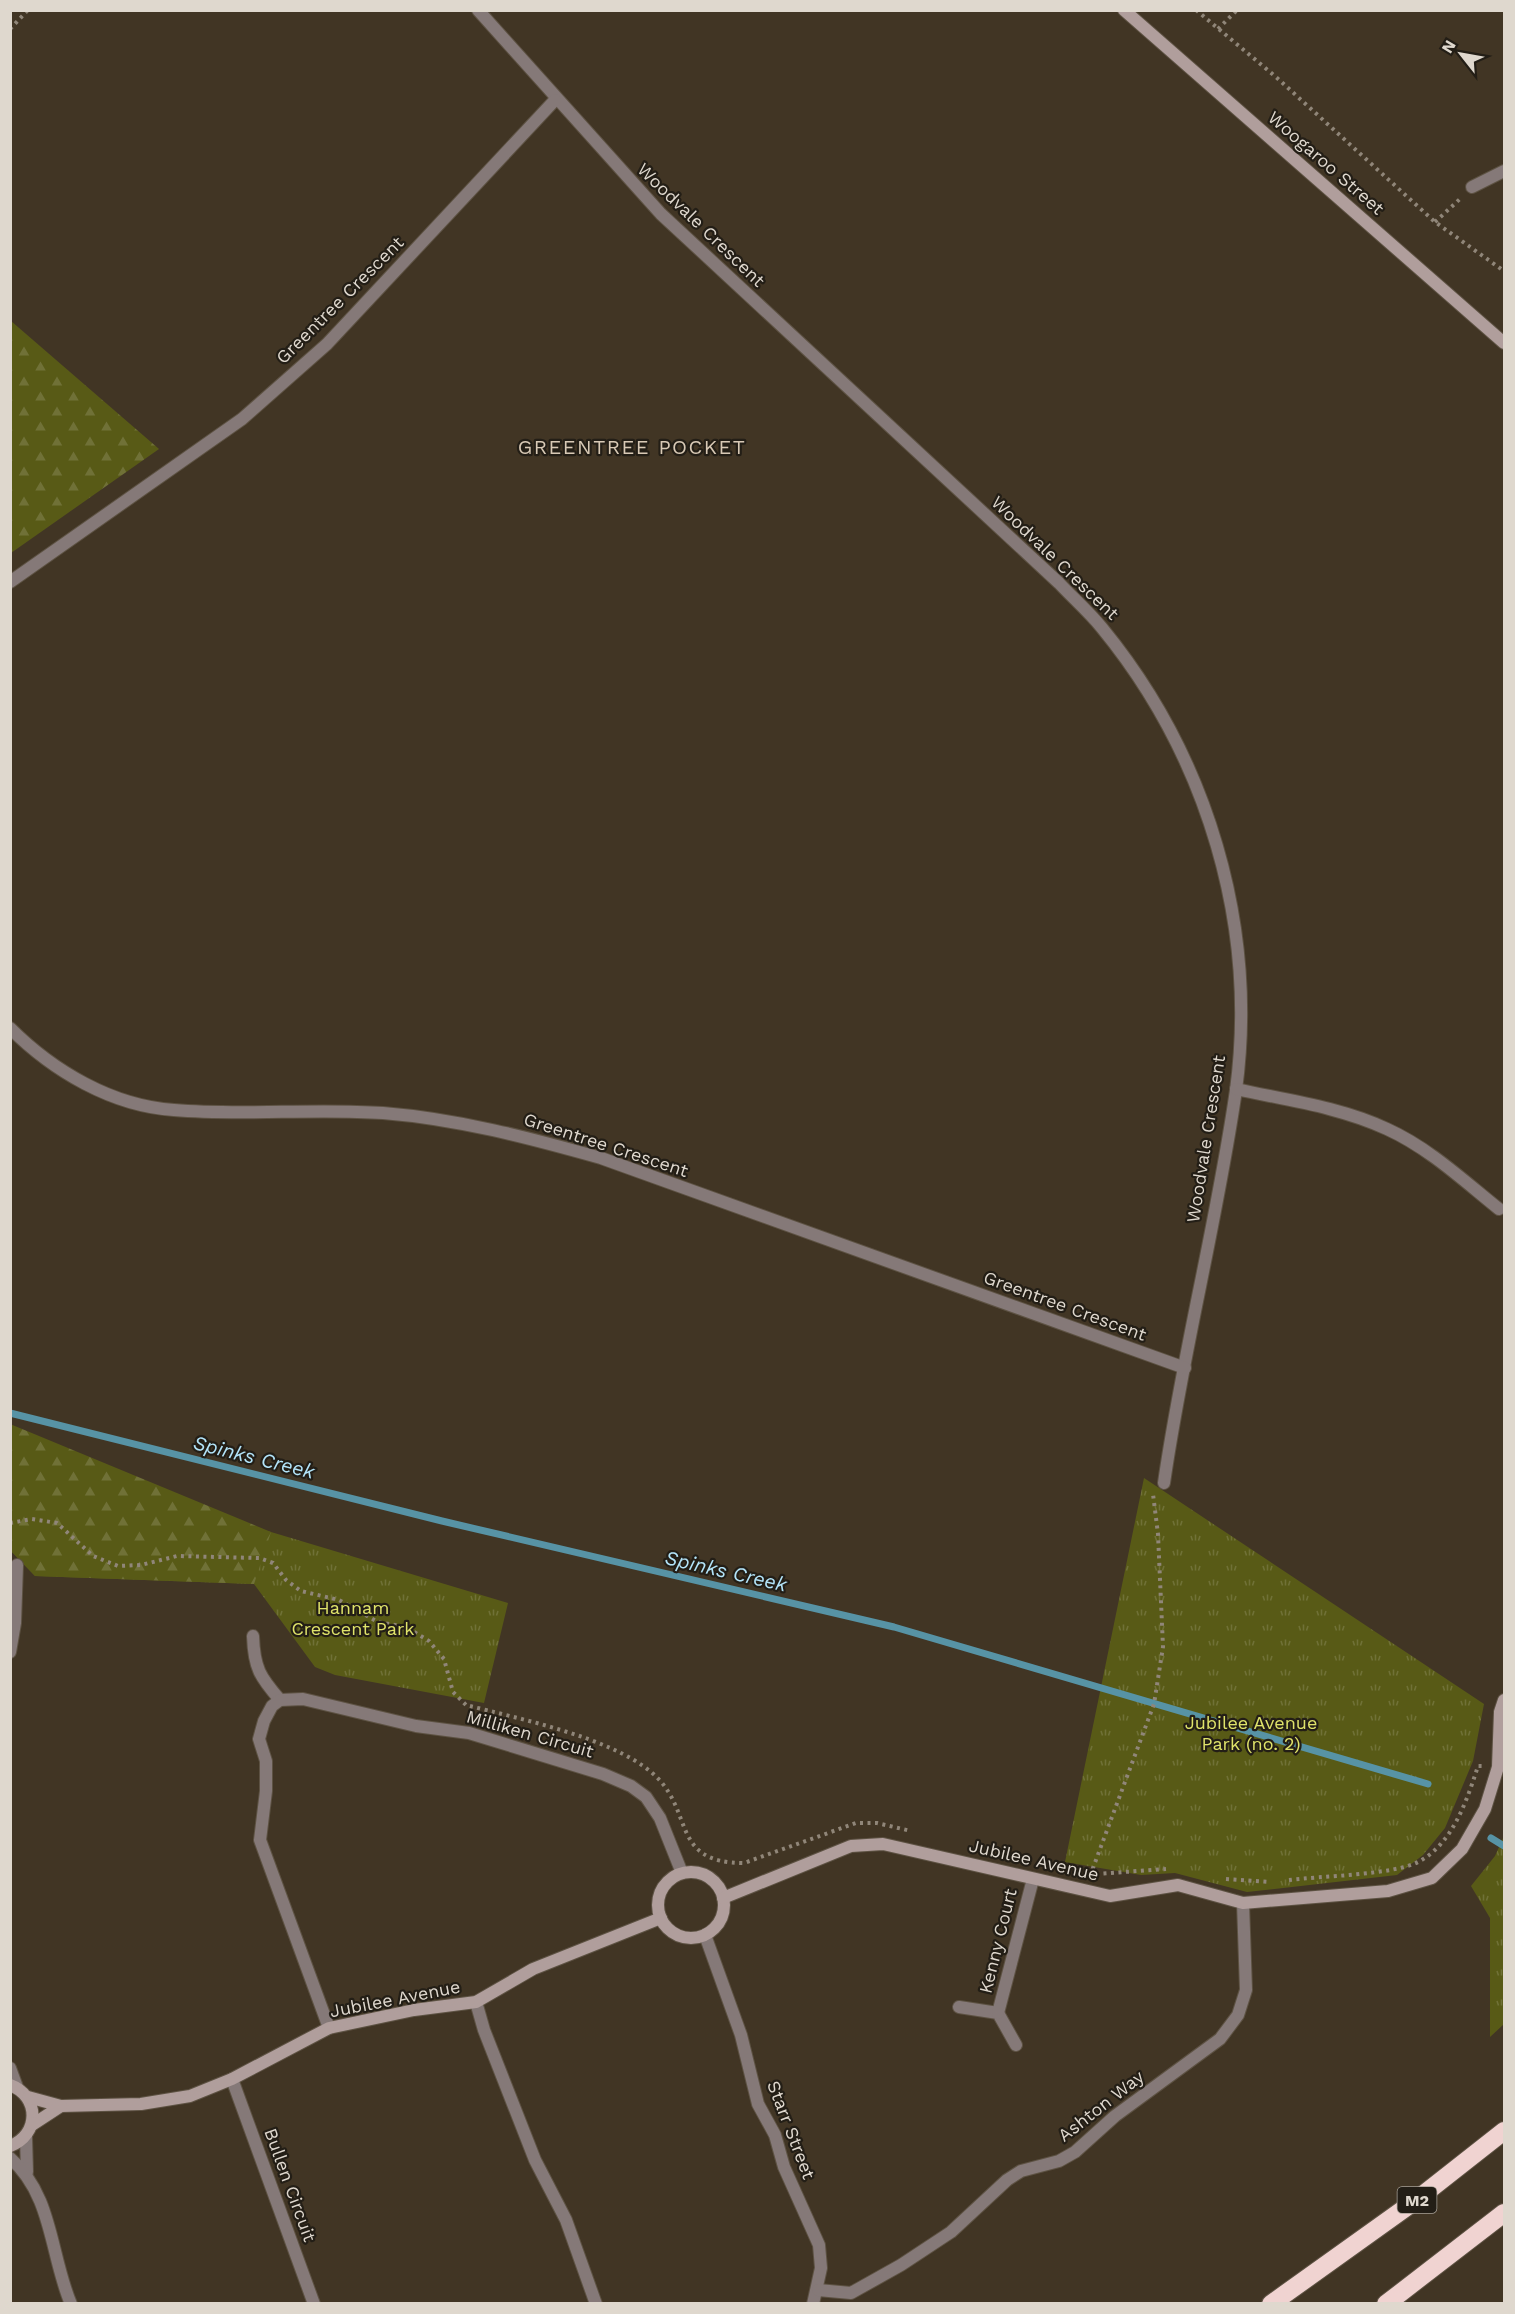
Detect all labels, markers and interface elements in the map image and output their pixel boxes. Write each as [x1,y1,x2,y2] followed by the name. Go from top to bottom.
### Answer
[1431,24,1491,84] north arrow
[1437,37,1460,57] text: N
[1264,106,1389,219] street label: Woogaroo Street
[633,158,770,291] street label: Woodvale Crescent
[272,231,408,368] street label: Greentree Crescent
[518,435,746,459] district label: GREENTREE POCKET
[987,491,1124,624] street label: Woodvale Crescent
[1182,1053,1229,1224] street label: Woodvale Crescent
[521,1108,691,1181] street label: Greentree Crescent
[981,1266,1150,1345] street label: Greentree Crescent
[191,1430,318,1484] water label: Spinks Creek
[663,1545,790,1597] water label: Spinks Creek
[291,1597,415,1639] park label: Hannam Crescent Park
[464,1705,597,1762] street label: Milliken Circuit
[1185,1712,1317,1754] park label: Jubilee Avenue Park (no. 2)
[967,1834,1101,1885] street label: Jubilee Avenue
[974,1886,1021,1995] street label: Kenny Court
[328,1976,462,2021] street label: Jubilee Avenue
[1054,2065,1148,2146] street label: Ashton Way
[763,2078,820,2182] street label: Starr Street
[260,2125,321,2245] street label: Bullen Circuit
[1398,2187,1436,2213] road number: M2

